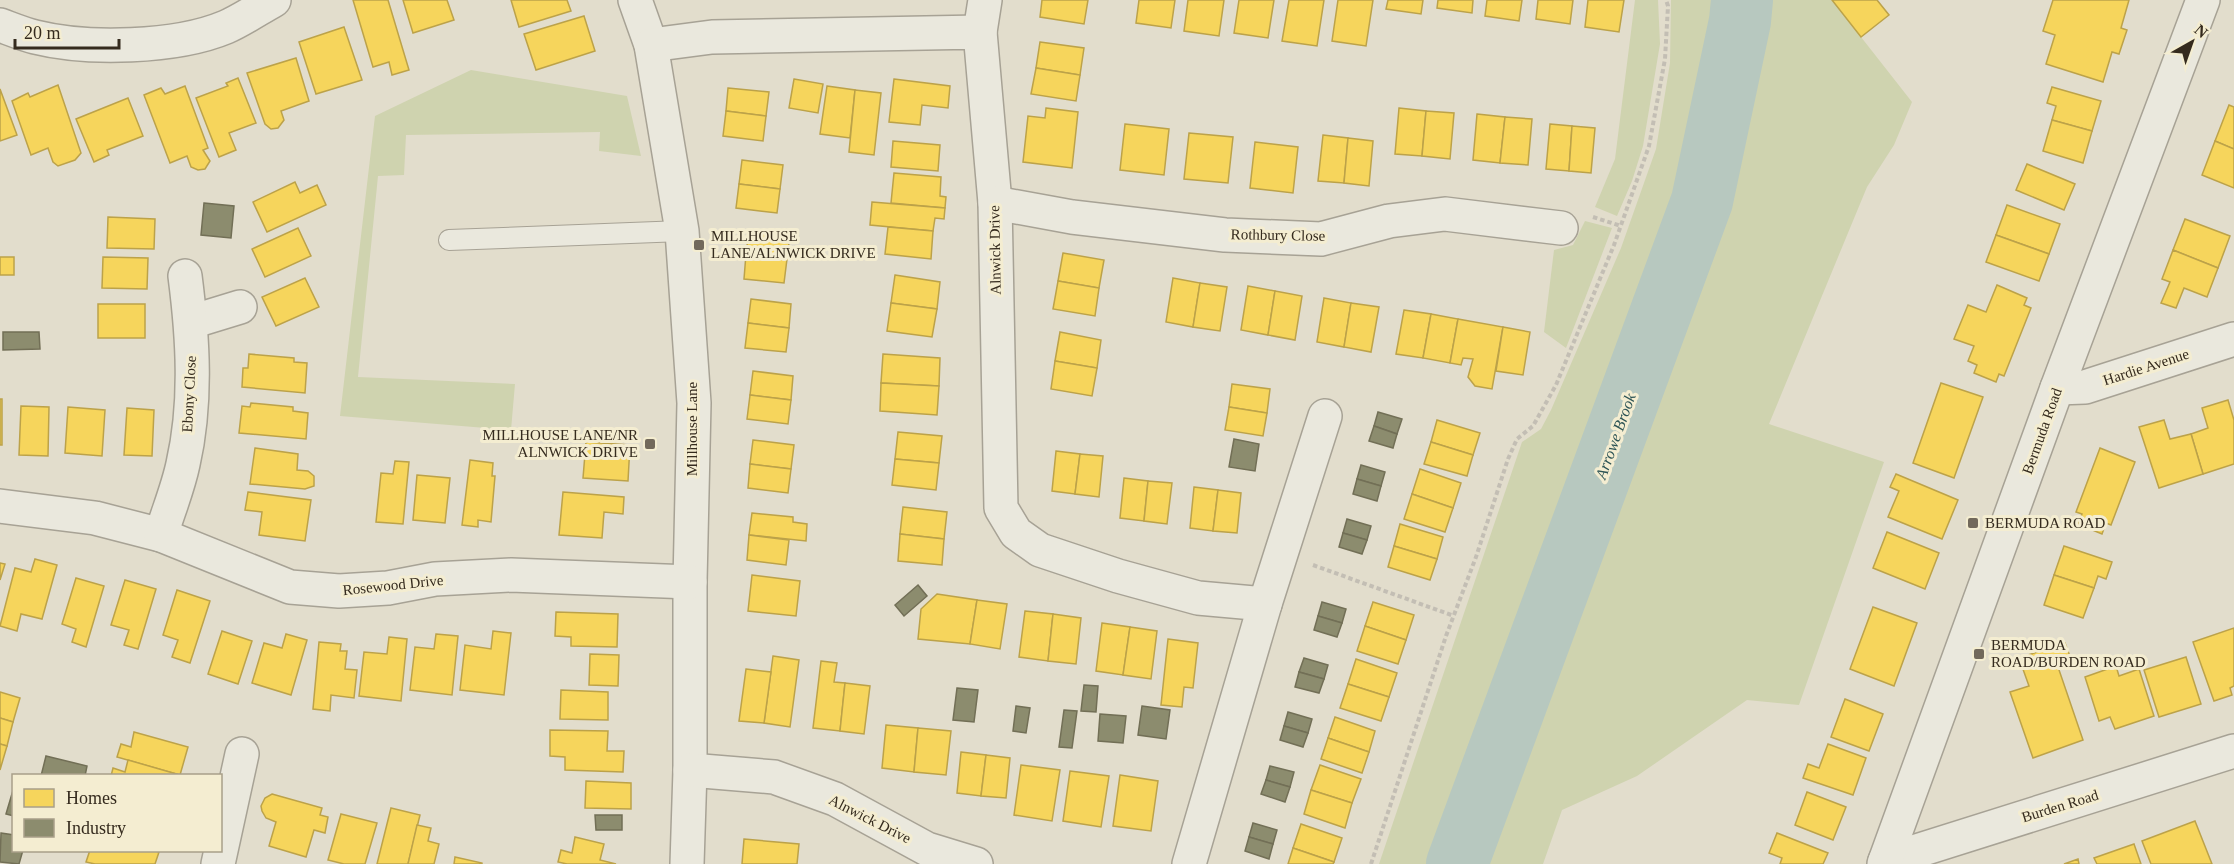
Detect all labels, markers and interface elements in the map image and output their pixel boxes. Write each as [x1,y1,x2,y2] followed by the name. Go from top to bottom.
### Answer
[15,12,118,50] scale bar
[2162,12,2222,72] north arrow
[2191,21,2212,41] text: N
[24,23,61,43] text: 20 m
[986,205,1004,295] street label: Alnwick Drive
[1231,226,1326,244] street label: Rothbury Close
[711,228,876,261] place label: MILLHOUSE LANE/ALNWICK DRIVE
[692,238,706,252] marker: MILLHOUSE LANE/ALNWICK DRIVE
[2101,345,2191,388] street label: Hardie Avenue
[179,355,199,433] street label: Ebony Close
[684,381,700,476] street label: Millhouse Lane
[2019,385,2065,476] street label: Bermuda Road
[1592,390,1639,482] water label: Arrowe Brook
[483,427,638,460] place label: MILLHOUSE LANE/NR ALNWICK DRIVE
[643,437,657,451] marker: MILLHOUSE LANE/NR ALNWICK DRIVE
[1985,515,2106,531] place label: BERMUDA ROAD
[1966,516,1980,530] marker: BERMUDA ROAD
[342,572,445,598] street label: Rosewood Drive
[1991,637,2146,670] place label: BERMUDA ROAD/BURDEN ROAD
[1972,647,1986,661] marker: BERMUDA ROAD/BURDEN ROAD
[12,774,222,852] legend
[2020,787,2101,825] street label: Burden Road
[66,788,117,808] text: Homes
[826,792,914,847] street label: Alnwick Drive
[66,818,126,838] text: Industry

